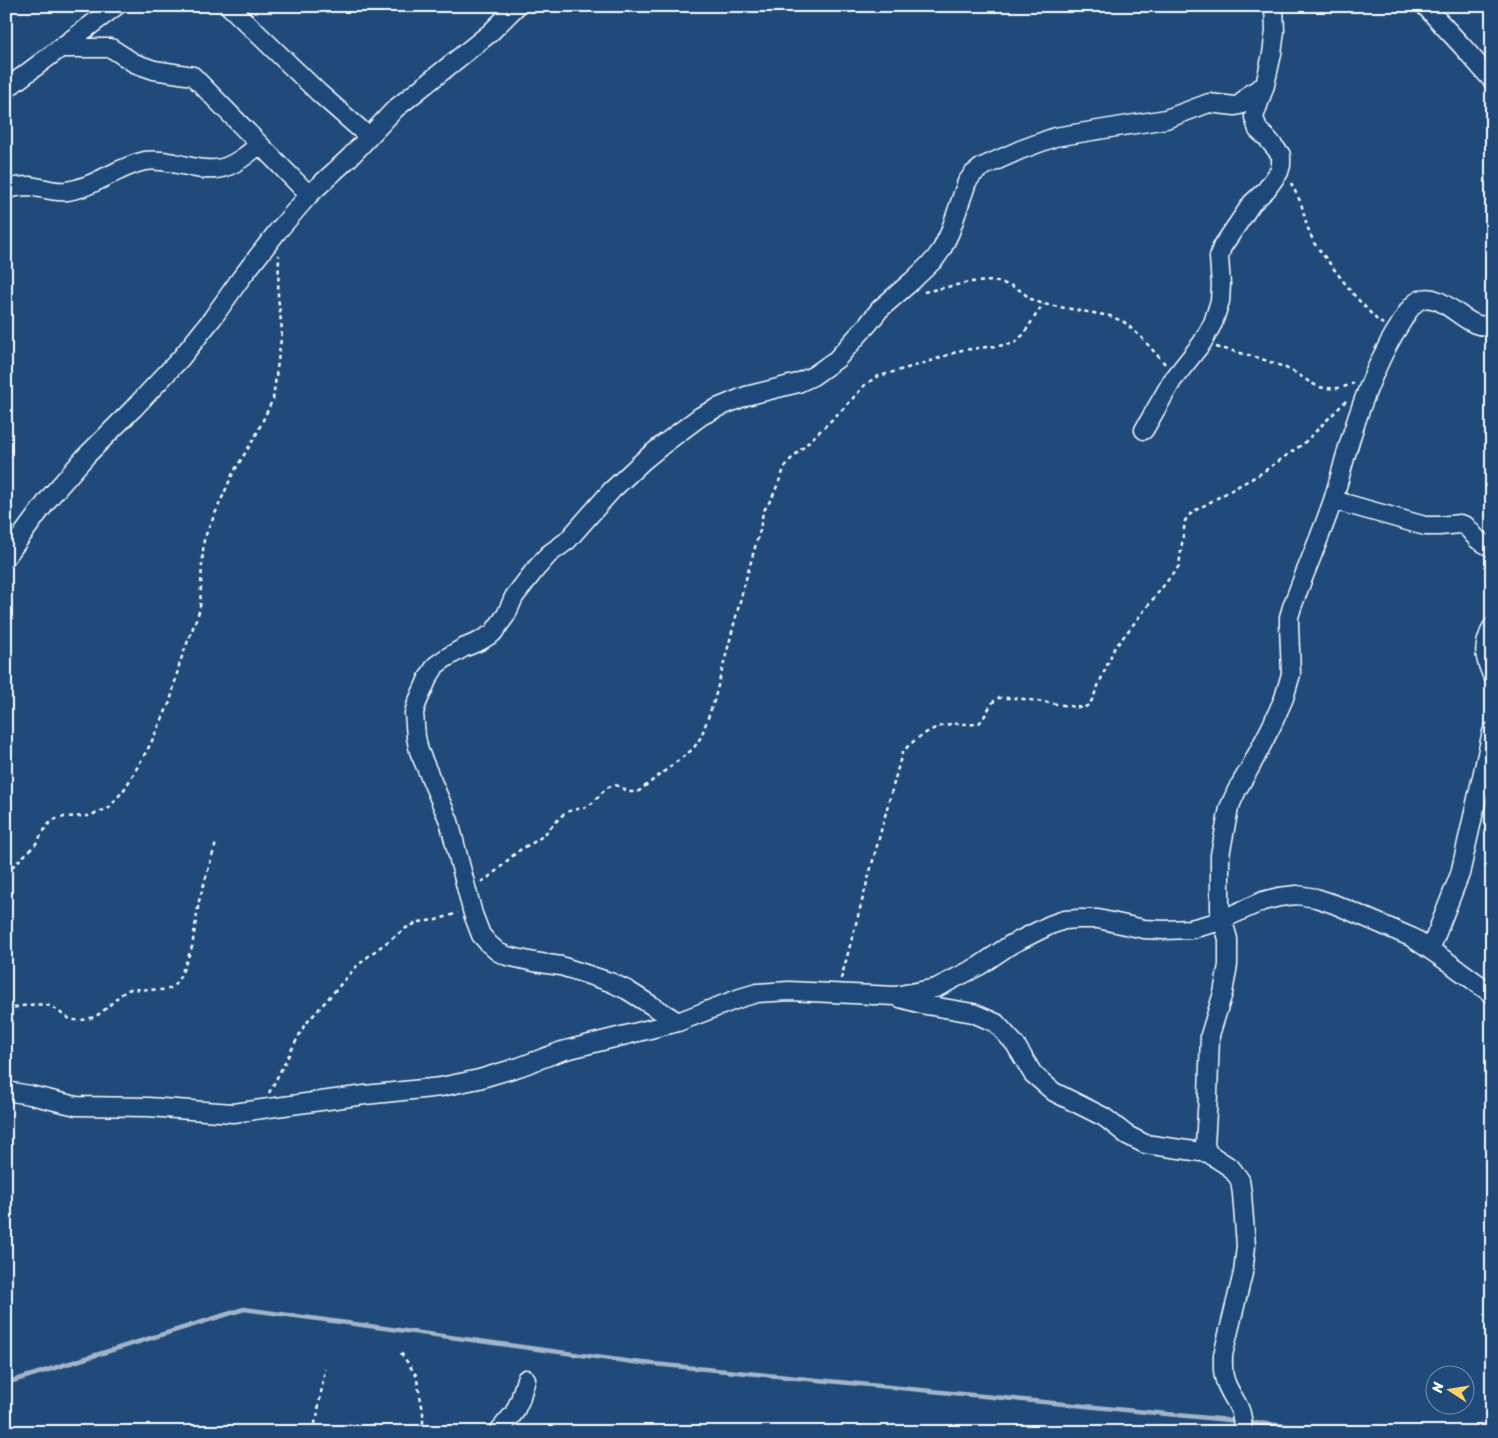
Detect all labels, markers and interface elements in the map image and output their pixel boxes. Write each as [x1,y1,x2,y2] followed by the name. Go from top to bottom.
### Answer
[1426,1366,1476,1416] north arrow
[1424,1380,1451,1396] text: N

